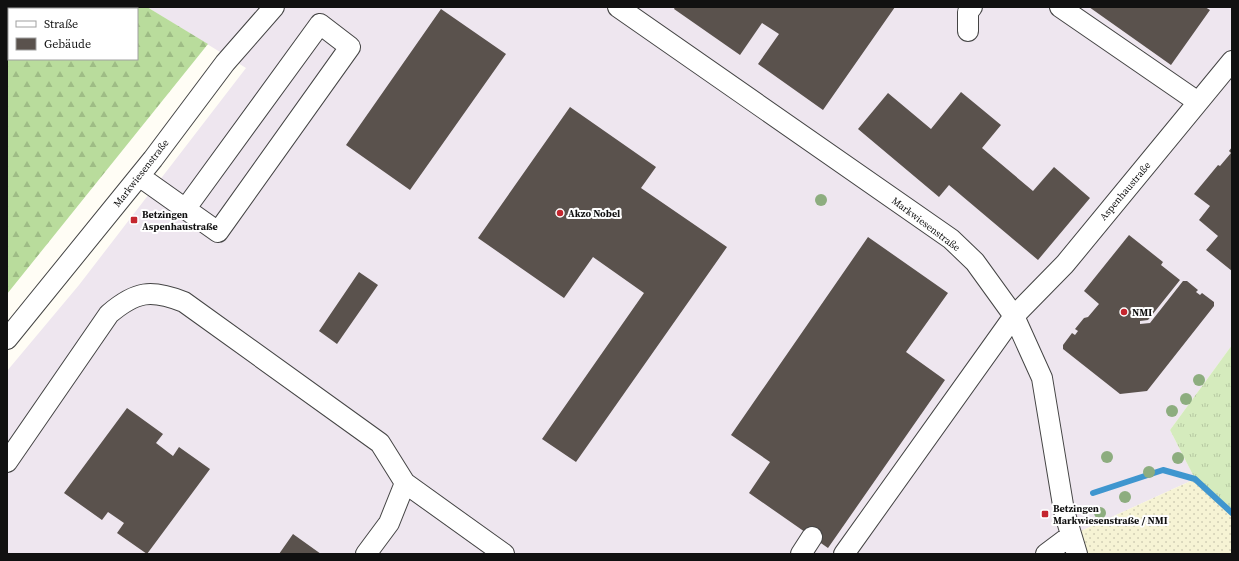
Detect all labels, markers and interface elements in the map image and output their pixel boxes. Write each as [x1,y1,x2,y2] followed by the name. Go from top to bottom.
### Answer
[8,8,138,60] legend
[44,16,78,32] text: Straße
[44,36,91,52] text: Gebäude
[110,136,172,210] street label: Markwiesenstraße
[1097,159,1153,223] street label: Aspenhaustraße
[889,194,963,254] street label: Markwiesenstraße
[568,207,620,220] place label: Akzo Nobel
[142,208,218,233] place label: Betzingen Aspenhaustraße
[555,208,565,218] marker: Akzo Nobel
[129,215,139,225] marker: Betzingen Aspenhaustraße
[1132,306,1152,319] place label: NMI
[1119,307,1129,317] marker: NMI
[1053,502,1168,527] place label: Betzingen Markwiesenstraße / NMI
[1040,509,1050,519] marker: Betzingen Markwiesenstraße / NMI

